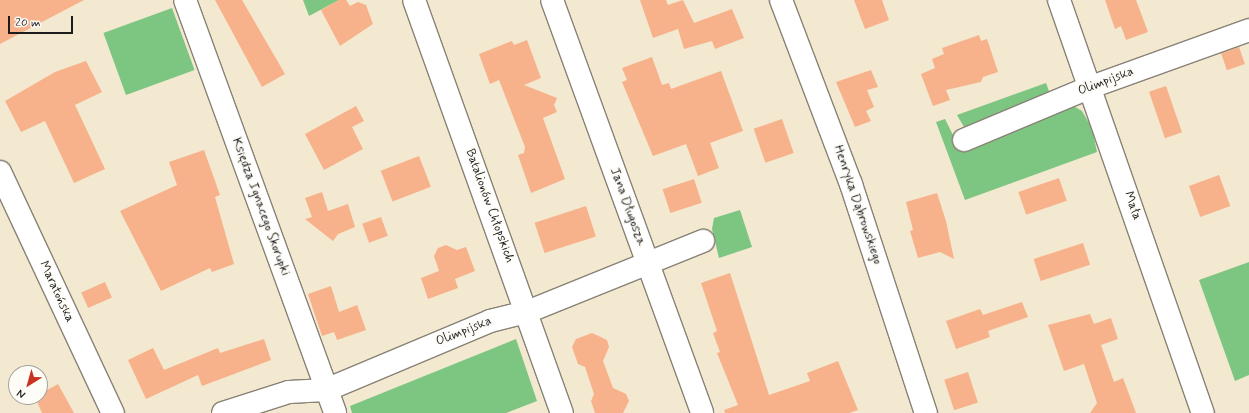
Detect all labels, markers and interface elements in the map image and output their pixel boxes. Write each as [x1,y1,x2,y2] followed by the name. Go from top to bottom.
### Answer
[10,8,75,34] scale bar
[15,15,41,31] text: 20 m
[1076,64,1136,100] street label: Olimpijska
[228,136,292,278] street label: Księdza Ignacego Skorupki
[829,144,885,266] street label: Henryka Dąbrowskiego
[461,146,517,266] street label: Batalionów Chłopskich
[606,166,648,248] street label: Jana Długosza
[1120,190,1144,222] street label: Mała
[35,259,77,325] street label: Maratońska
[434,314,494,350] street label: Olimpijska
[8,365,48,405] north arrow
[14,386,29,402] text: N

